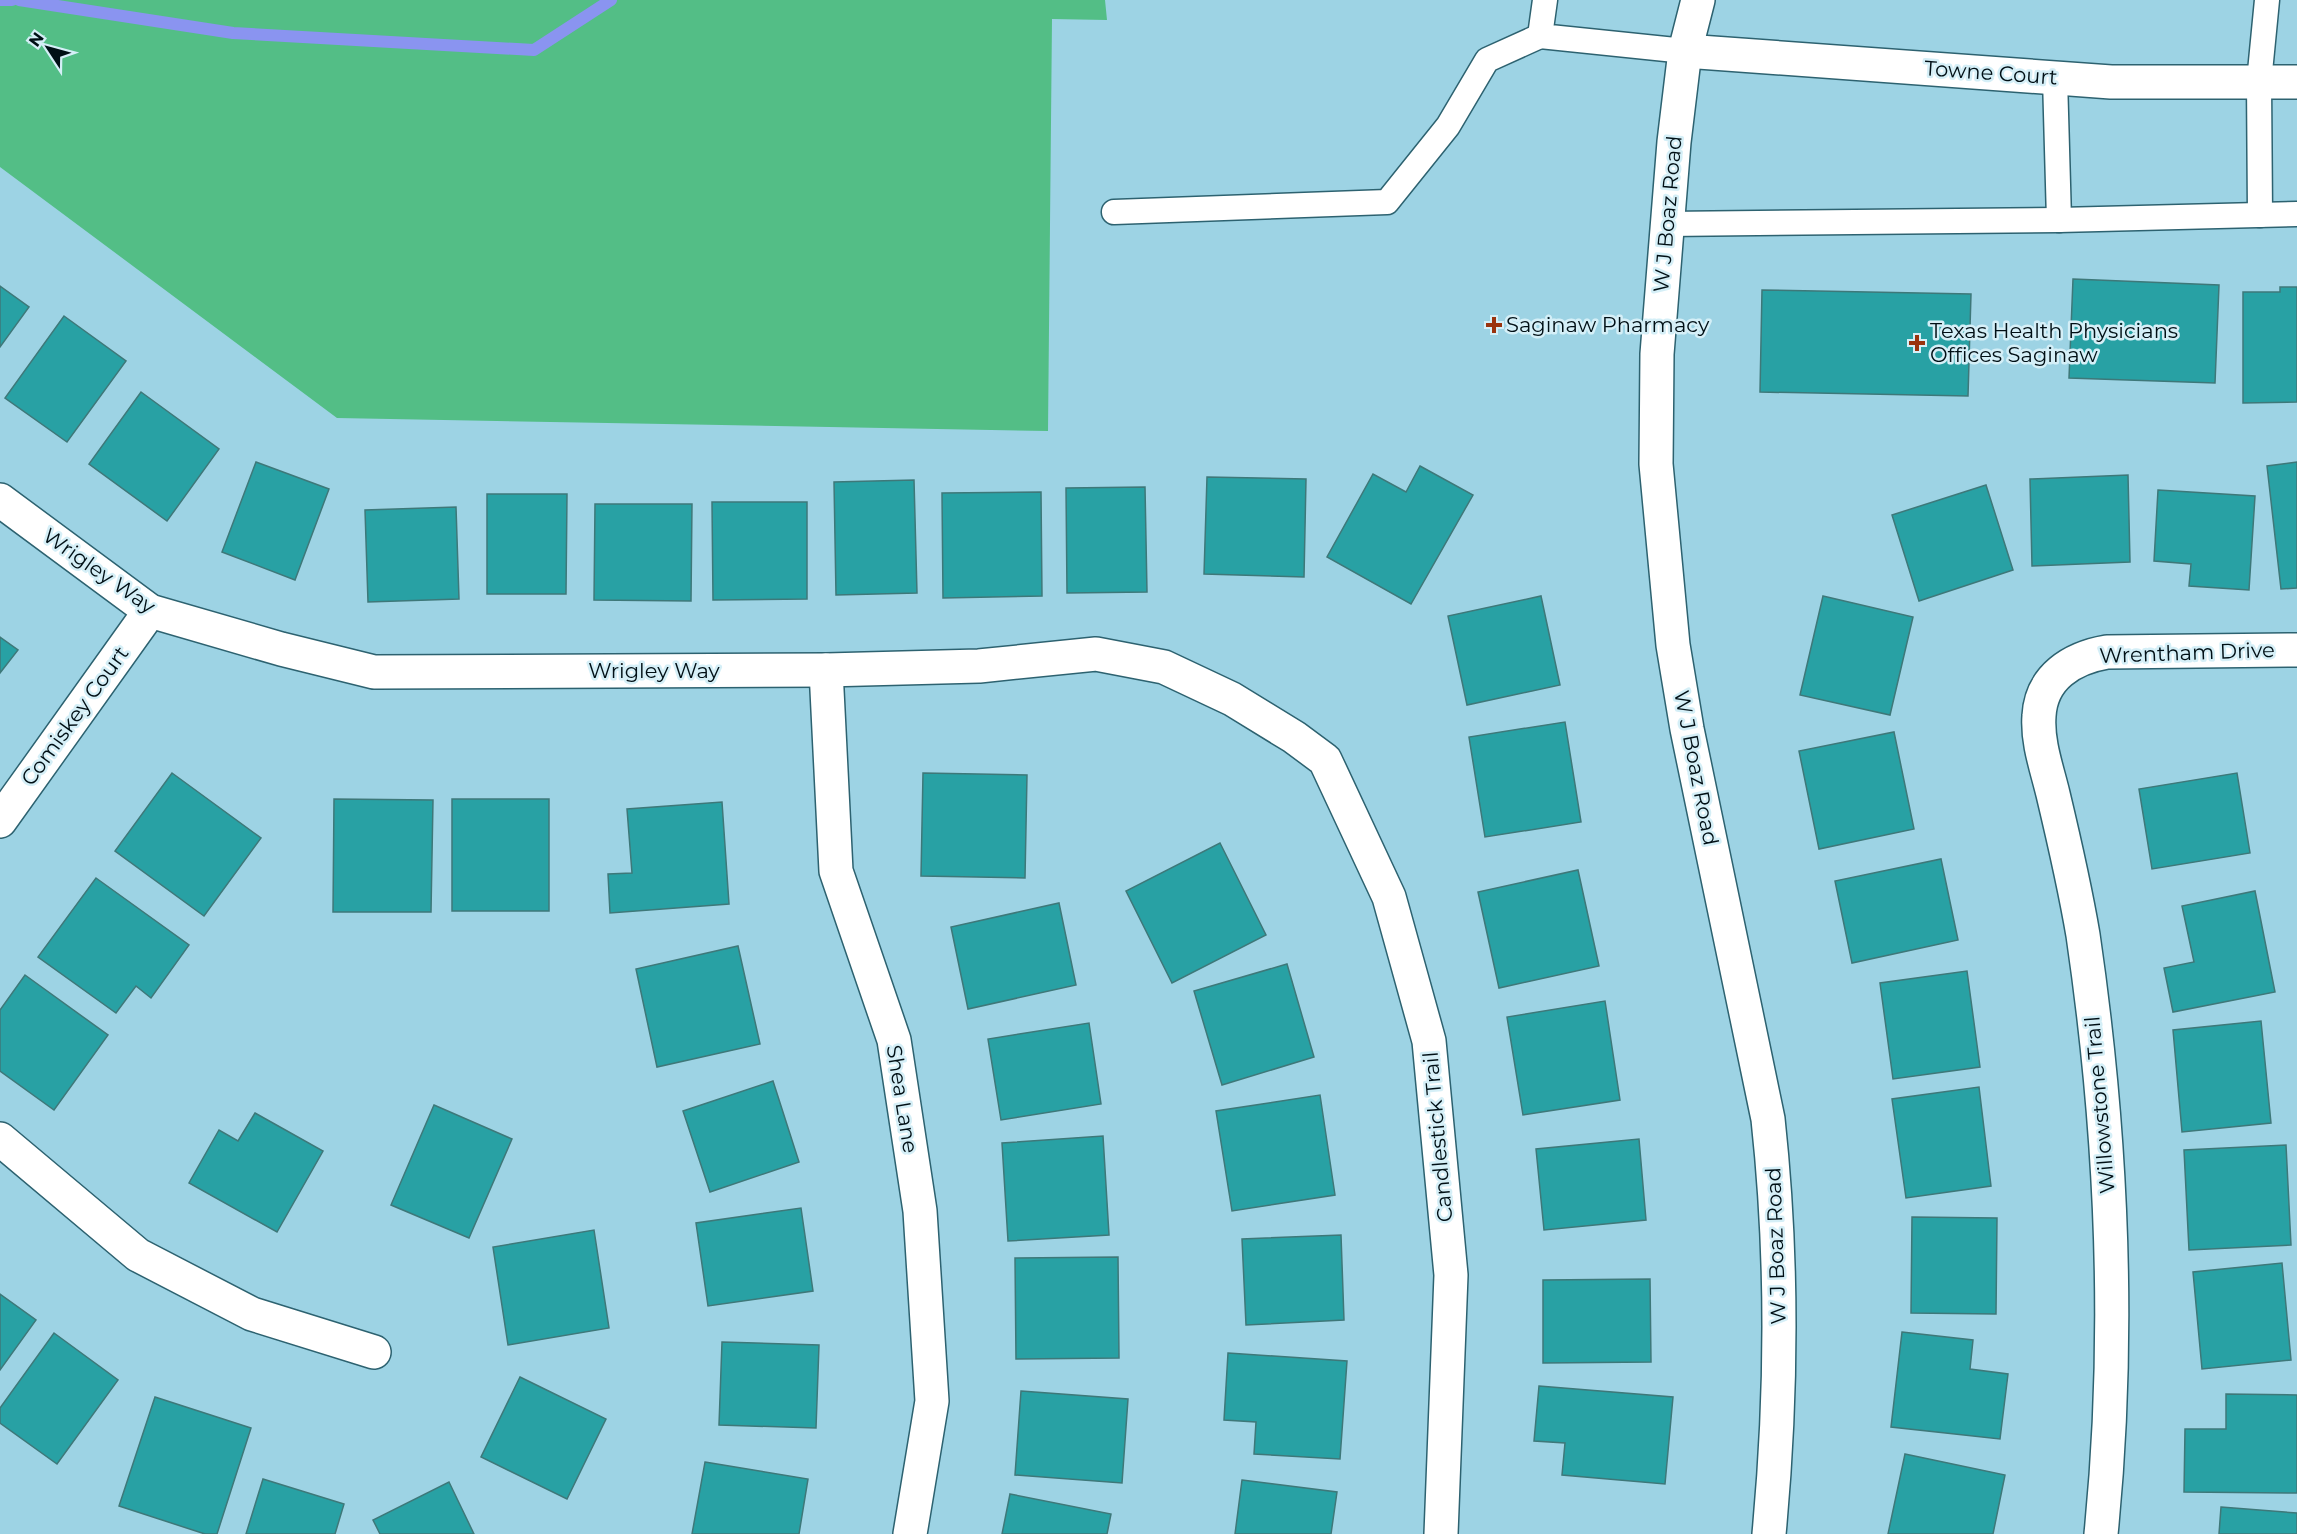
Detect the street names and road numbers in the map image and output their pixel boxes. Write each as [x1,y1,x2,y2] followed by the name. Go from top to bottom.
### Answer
[1924,55,2059,90] street label: Towne Court
[1648,135,1687,293] street label: W J Boaz Road
[38,523,161,619] street label: Wrigley Way
[2099,637,2275,668] street label: Wrentham Drive
[16,641,134,790] street label: Comiskey Court
[588,658,720,683] street label: Wrigley Way
[1669,688,1724,848] street label: W J Boaz Road
[2079,1015,2120,1195] street label: Willowstone Trail
[882,1043,923,1155] street label: Shea Lane
[1418,1051,1457,1223] street label: Candlestick Trail
[1760,1167,1791,1325] street label: W J Boaz Road

